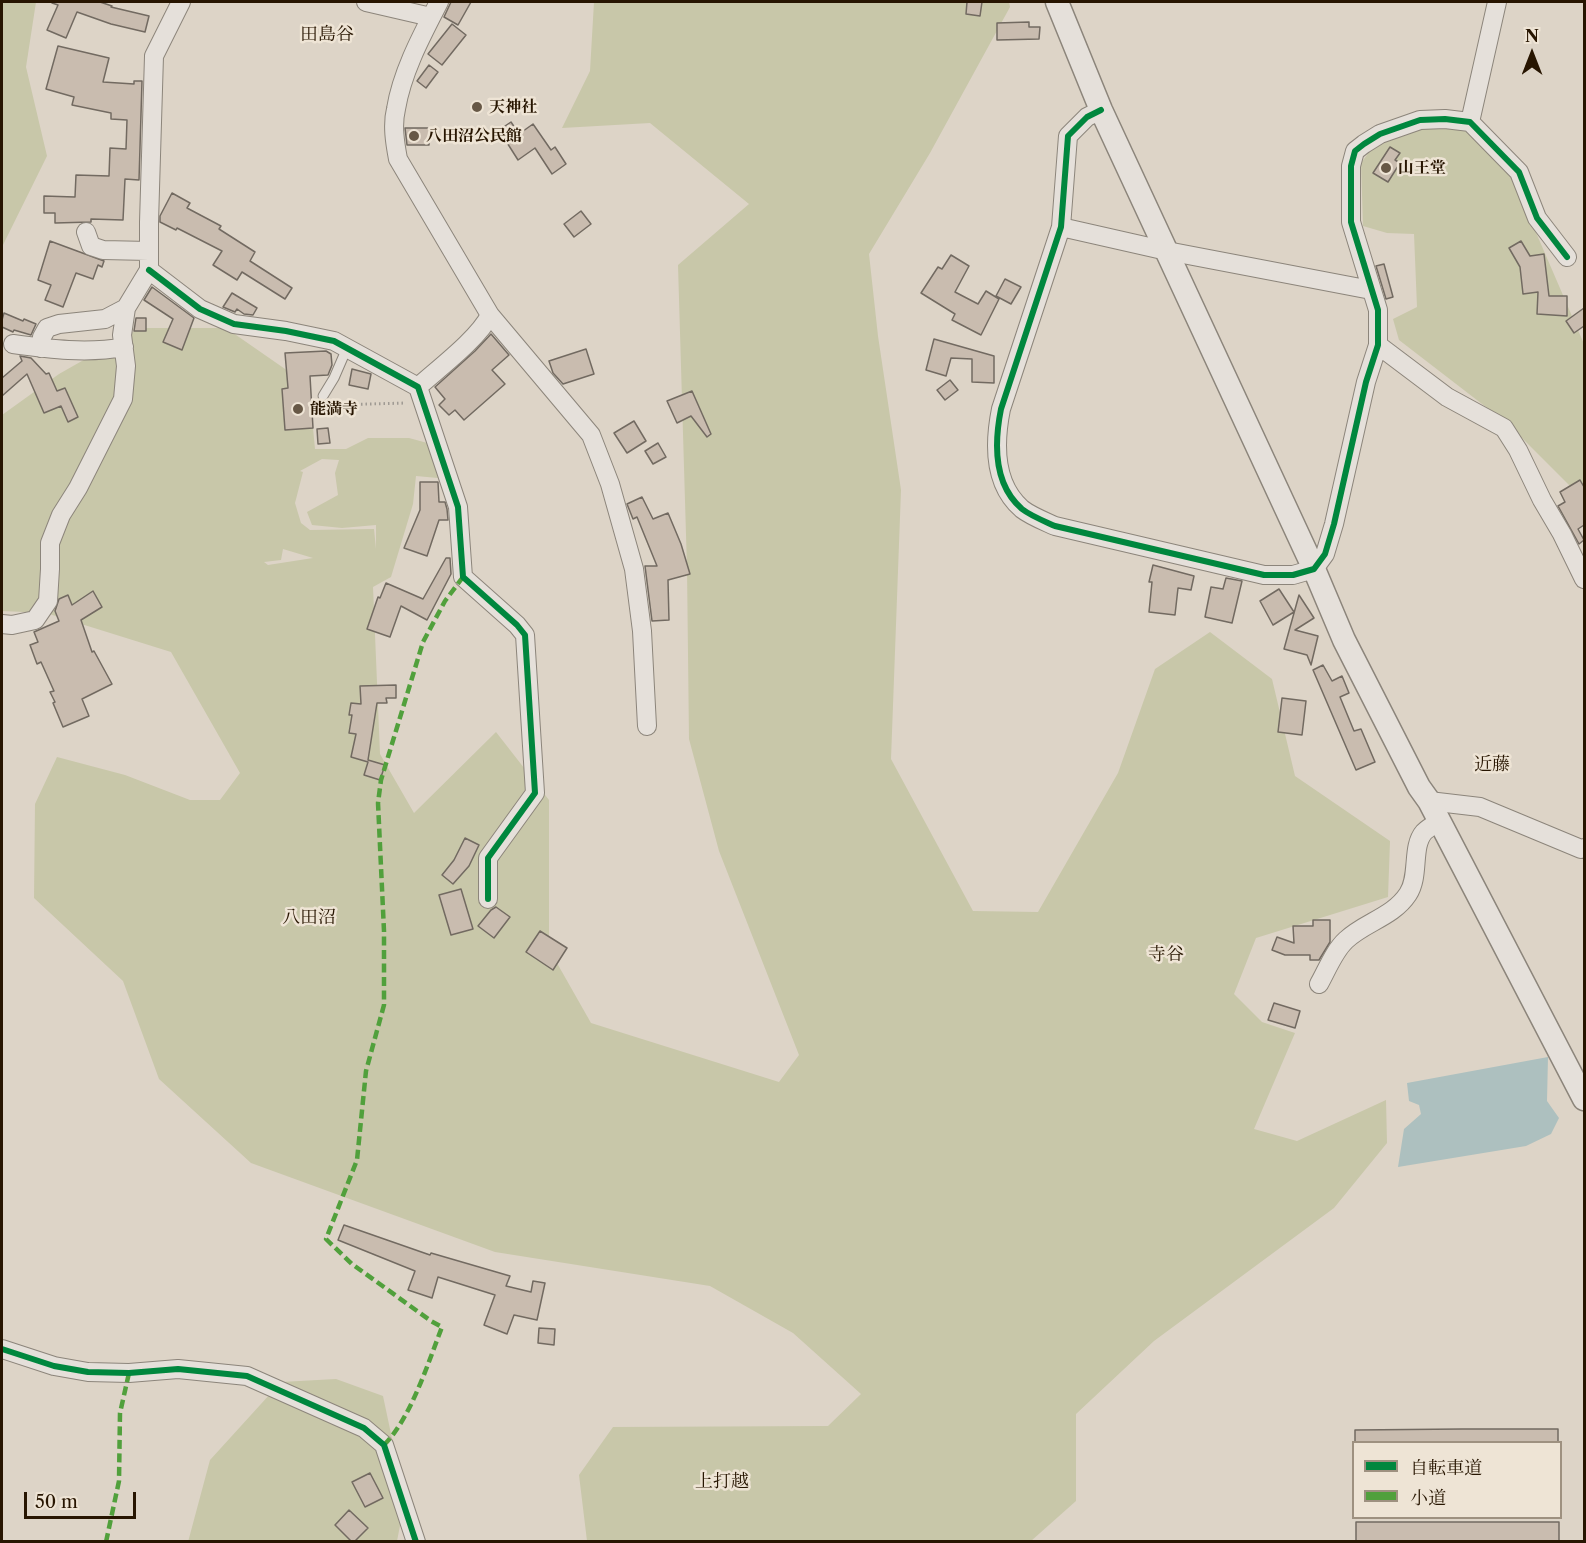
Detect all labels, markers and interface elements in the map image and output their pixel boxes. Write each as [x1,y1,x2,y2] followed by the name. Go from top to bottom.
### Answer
[300,24,354,46] district label: 田島谷
[1502,24,1562,84] north arrow
[1525,26,1539,46] text: N
[489,97,537,117] place label: 天神社
[470,100,484,114] marker: 天神社
[426,126,522,146] place label: 八田沼公民館
[407,129,421,143] marker: 八田沼公民館
[1398,158,1446,178] place label: 山王堂
[1379,161,1393,175] marker: 山王堂
[310,399,358,419] place label: 能満寺
[291,402,305,416] marker: 能満寺
[1474,754,1510,776] district label: 近藤
[282,907,336,929] district label: 八田沼
[1148,944,1184,966] district label: 寺谷
[1352,1441,1562,1519] legend
[1410,1457,1482,1479] text: 自転車道
[695,1471,749,1493] district label: 上打越
[27,1480,140,1518] scale bar
[1410,1487,1446,1509] text: 小道
[35,1491,78,1513] text: 50 m

